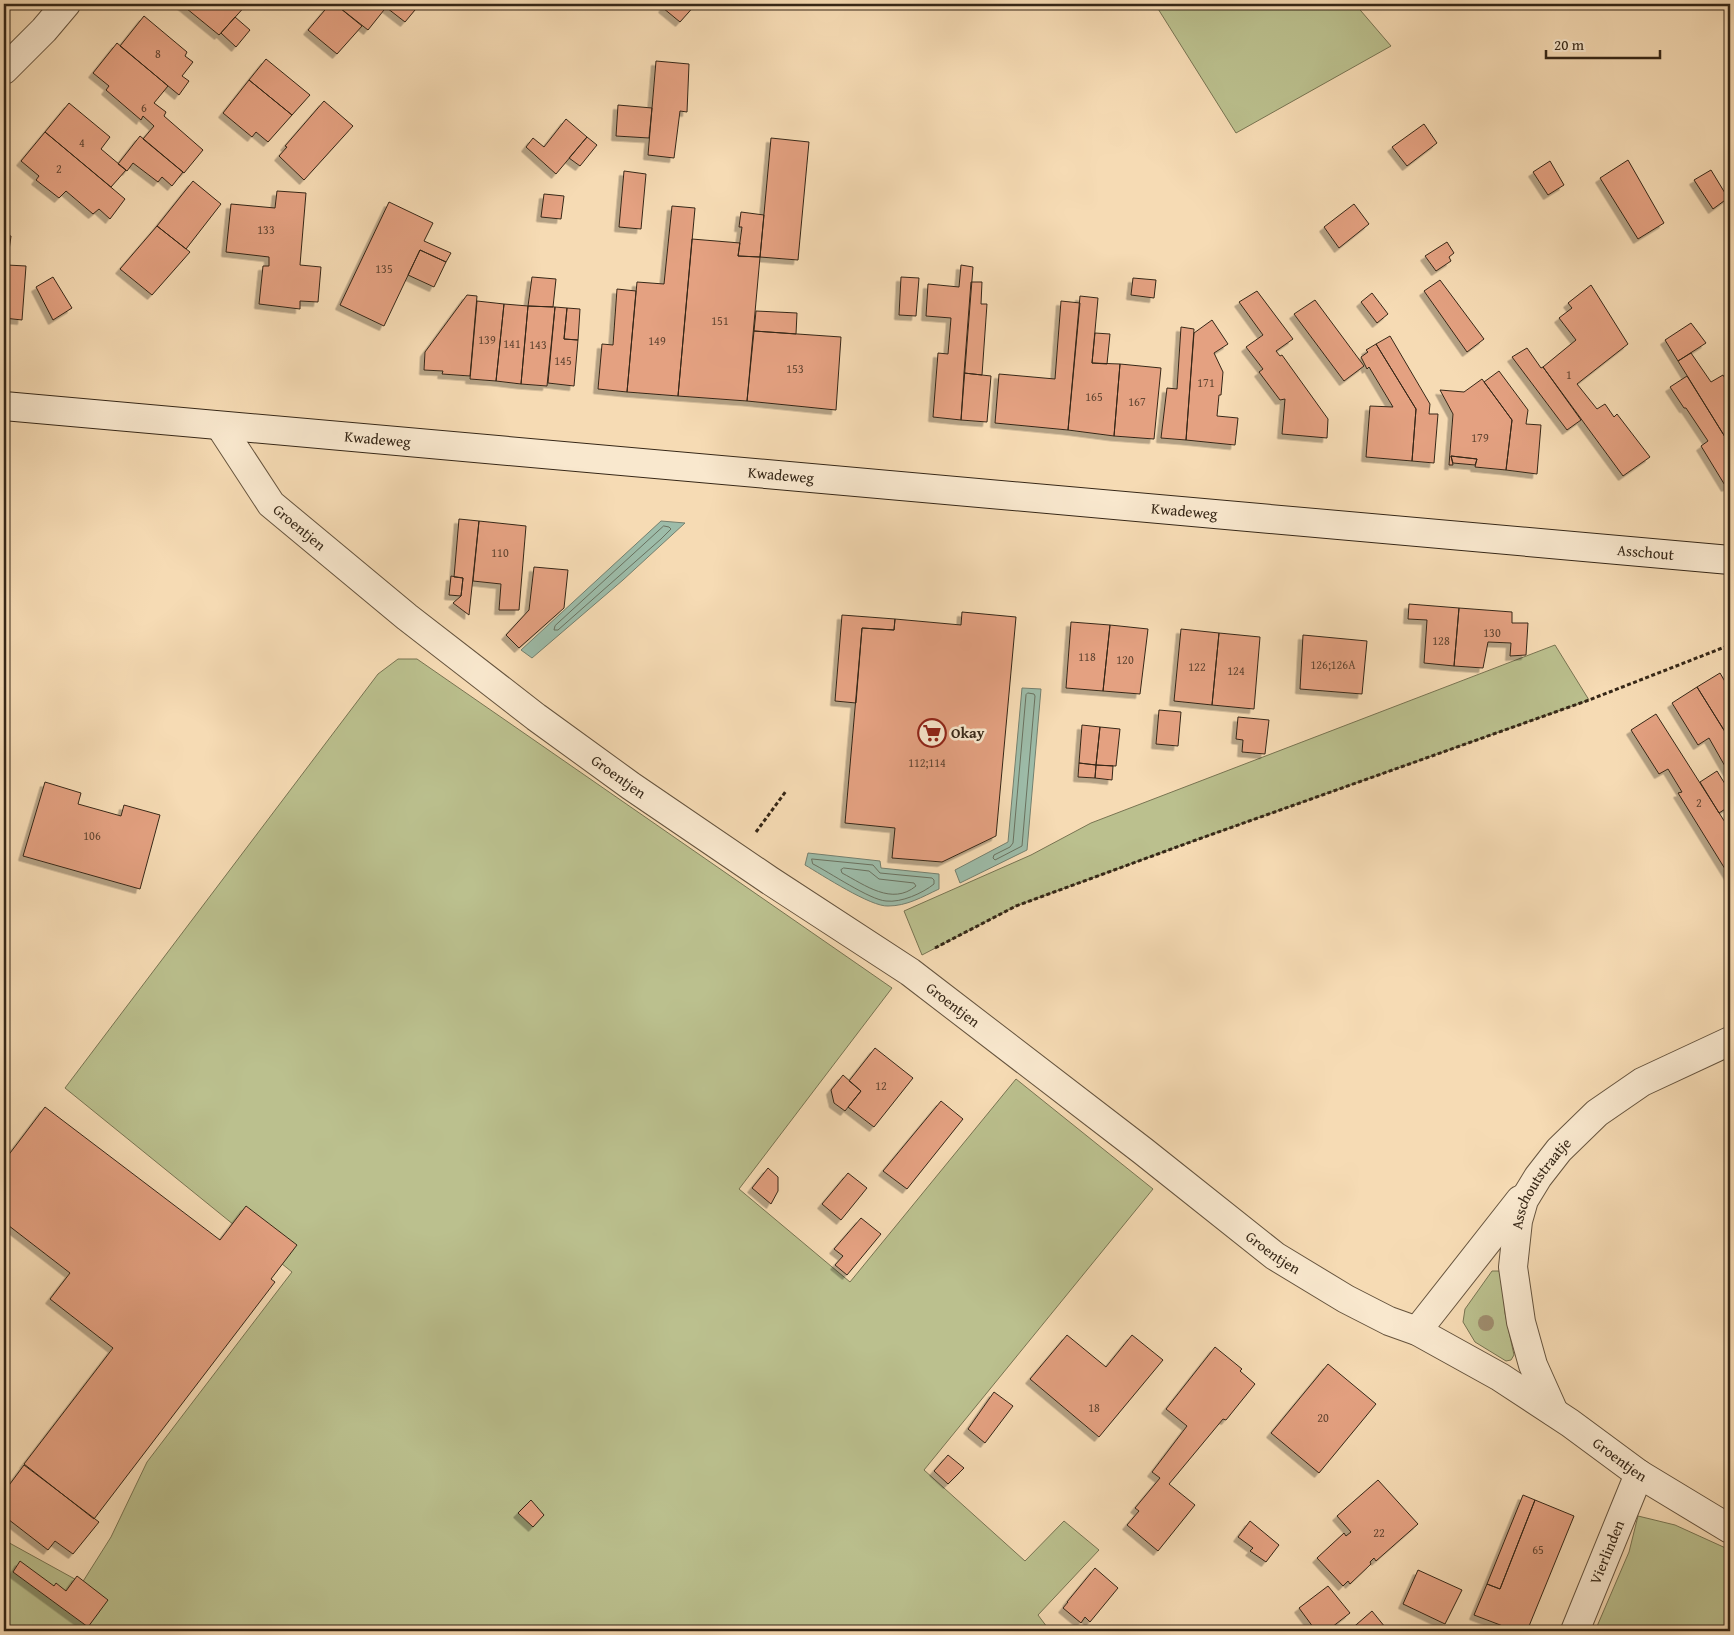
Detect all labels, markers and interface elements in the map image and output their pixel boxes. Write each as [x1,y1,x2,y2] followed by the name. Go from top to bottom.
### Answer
[1546,28,1660,60] scale bar
[1554,34,1585,55] text: 20 m
[155,45,161,62] house number: 8
[141,99,147,116] house number: 6
[79,134,85,151] house number: 4
[56,160,62,177] house number: 2
[257,221,275,238] house number: 133
[375,260,393,277] house number: 135
[711,312,729,329] house number: 151
[478,331,496,348] house number: 139
[648,332,666,349] house number: 149
[503,335,521,352] house number: 141
[529,336,547,353] house number: 143
[554,352,572,369] house number: 145
[786,360,804,377] house number: 153
[1566,366,1572,383] house number: 1
[1197,374,1215,391] house number: 171
[1085,388,1103,405] house number: 165
[1128,393,1146,410] house number: 167
[344,425,412,452] street label: Kwadeweg
[1471,429,1489,446] house number: 179
[747,461,815,488] street label: Kwadeweg
[1150,497,1219,524] street label: Kwadeweg
[269,499,331,556] street label: Groentjen
[1616,539,1676,565] street label: Asschout
[491,544,509,561] house number: 110
[1483,624,1501,641] house number: 130
[1432,632,1450,649] house number: 128
[1078,648,1096,665] house number: 118
[1116,651,1134,668] house number: 120
[1311,656,1356,673] house number: 126;126A
[1188,658,1206,675] house number: 122
[1227,662,1245,679] house number: 124
[917,718,947,748] supermarket icon: Okay
[951,722,985,743] place label: Okay
[587,749,651,803] street label: Groentjen
[908,754,946,771] house number: 112;114
[1696,794,1702,811] house number: 2
[83,827,101,844] house number: 106
[922,977,985,1032] street label: Groentjen
[875,1077,887,1094] house number: 12
[1506,1133,1576,1230] street label: Asschoutstraatje
[1242,1226,1305,1279] street label: Groentjen
[1088,1399,1100,1416] house number: 18
[1317,1409,1329,1426] house number: 20
[1589,1432,1652,1487] street label: Groentjen
[1584,1516,1629,1587] street label: Vierlinden
[1373,1524,1385,1541] house number: 22
[1532,1541,1544,1558] house number: 65

